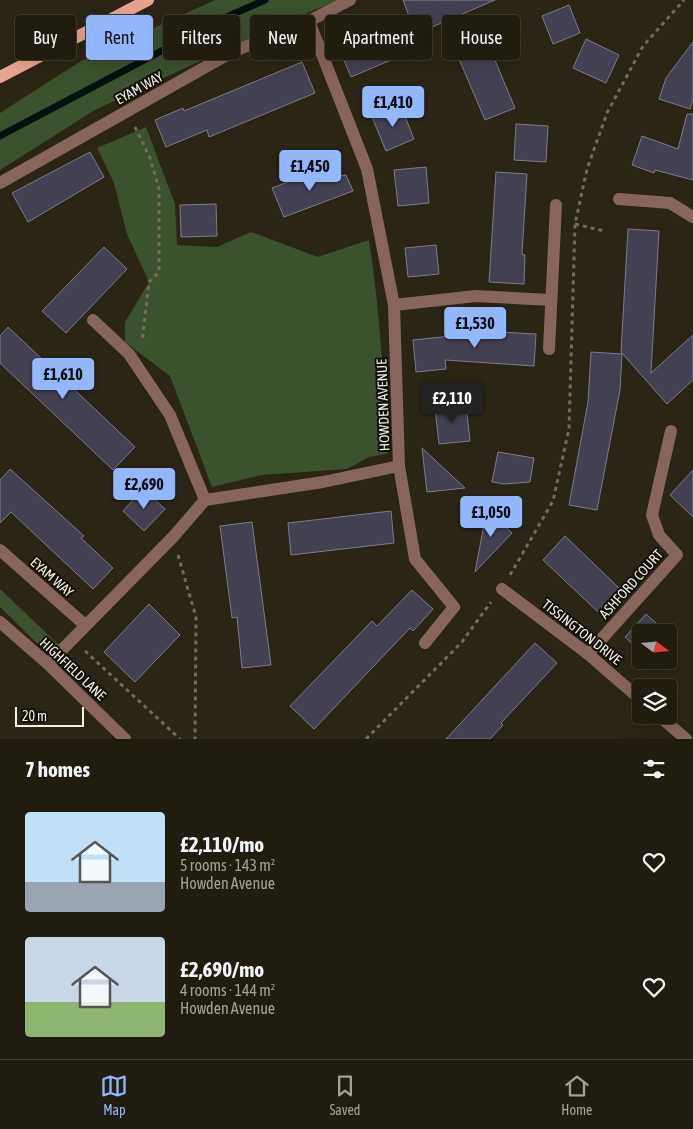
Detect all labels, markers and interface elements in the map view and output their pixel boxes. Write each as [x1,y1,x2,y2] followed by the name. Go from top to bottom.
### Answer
[15,15,76,60] chip: Buy
[86,15,153,60] chip: Rent
[163,15,240,60] chip: Filters
[250,15,315,60] chip: New
[325,15,432,60] chip: Apartment
[442,15,520,60] chip: House
[112,68,166,108] street label: EYAM WAY
[352,86,434,128] pin: £1,410
[373,93,413,111] text: £1,410
[269,150,351,192] pin: £1,450
[290,157,330,175] text: £1,450
[434,306,516,349] pin: £1,530
[455,314,495,332] text: £1,530
[22,358,104,400] pin: £1,610
[373,359,393,451] street label: HOWDEN AVENUE
[43,365,83,383] text: £1,610
[411,382,493,424] pin: £2,110
[432,389,472,407] text: £2,110
[103,468,185,510] pin: £2,690
[124,475,164,493] text: £2,690
[450,496,532,538] pin: £1,050
[471,503,511,521] text: £1,050
[596,546,666,622] street label: ASHFORD COURT
[27,554,77,601] street label: EYAM WAY
[539,596,625,668] street label: TISSINGTON DRIVE
[632,624,678,669] north arrow
[632,624,677,724] map controls
[37,634,109,704] street label: HIGHFIELD LANE
[632,679,677,724] button: layers
[15,704,84,727] scale bar
[22,708,47,724] text: 20 m
[640,755,668,783] icon: filters
[25,757,90,781] text: 7 homes
[65,832,125,892] icon: home
[180,832,264,856] text: £2,110/mo
[640,848,668,876] icon: heart
[180,856,275,874] text: 5 rooms · 143 m²
[180,874,275,892] text: Howden Avenue
[65,957,125,1017] icon: home
[180,957,264,981] text: £2,690/mo
[640,973,668,1001] icon: heart
[180,981,275,999] text: 4 rooms · 144 m²
[180,999,275,1017] text: Howden Avenue
[100,1072,128,1118] tab: Map
[329,1072,360,1118] tab: Saved
[561,1072,592,1118] tab: Home

